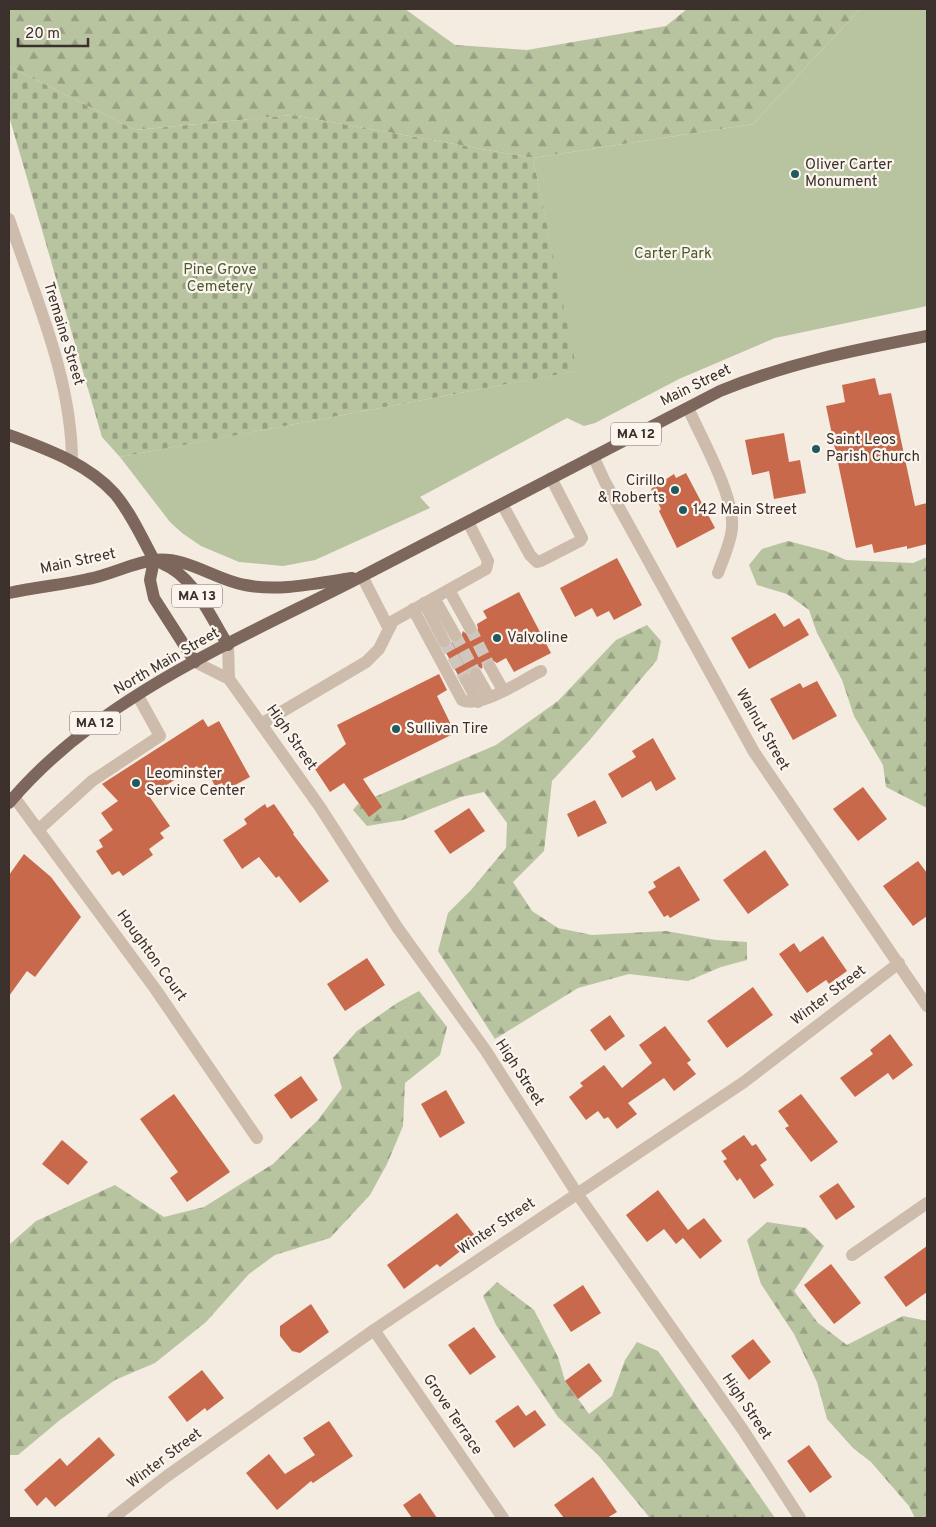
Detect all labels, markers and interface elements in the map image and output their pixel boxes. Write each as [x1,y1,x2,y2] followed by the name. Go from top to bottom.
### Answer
[18,15,88,47] scale bar
[25,25,60,44] text: 20 m
[805,156,892,192] place label: Oliver Carter Monument
[789,168,801,180] marker: Oliver Carter Monument
[634,245,712,264] park label: Carter Park
[183,261,257,297] park label: Pine Grove Cemetery
[38,280,88,388] street label: Tremaine Street
[657,361,735,411] street label: Main Street
[611,422,661,446] road number: MA 12
[826,431,920,467] place label: Saint Leos Parish Church
[810,443,822,455] marker: Saint Leos Parish Church
[598,472,665,508] place label: Cirillo & Roberts
[669,484,681,496] marker: Cirillo & Roberts
[693,501,797,520] place label: 142 Main Street
[677,504,689,516] marker: 142 Main Street
[39,545,117,579] street label: Main Street
[172,584,222,608] road number: MA 13
[111,624,223,700] street label: North Main Street
[507,629,568,648] place label: Valvoline
[491,632,503,644] marker: Valvoline
[731,686,793,774] street label: Walnut Street
[261,701,321,775] street label: High Street
[70,711,120,734] road number: MA 12
[406,720,488,739] place label: Sullivan Tire
[390,723,402,735] marker: Sullivan Tire
[146,765,246,801] place label: Leominster Service Center
[130,777,142,789] marker: Leominster Service Center
[112,907,190,1005] street label: Houghton Court
[788,962,870,1030] street label: Winter Street
[490,1036,548,1110] street label: High Street
[455,1194,539,1260] street label: Winter Street
[717,1370,775,1444] street label: High Street
[418,1371,486,1459] street label: Grove Terrace
[124,1425,206,1493] street label: Winter Street

